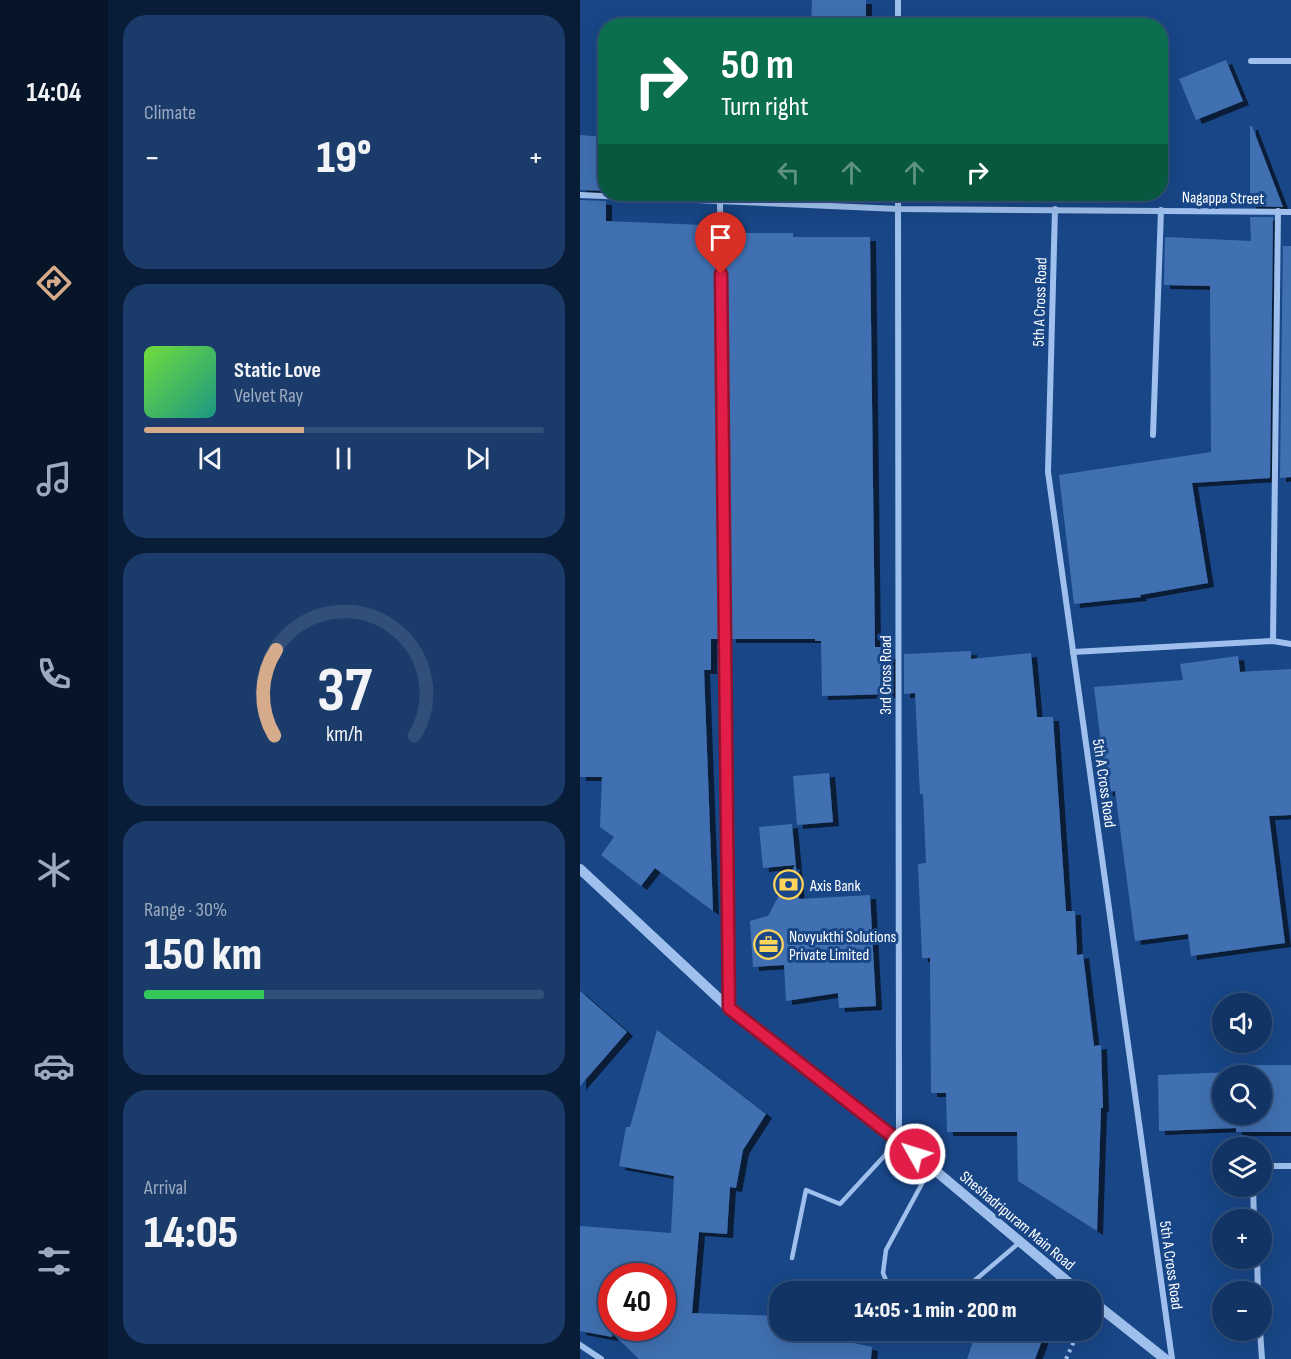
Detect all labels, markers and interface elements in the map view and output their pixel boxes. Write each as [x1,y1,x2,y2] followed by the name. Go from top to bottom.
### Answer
[721,40,794,91] text: 50 m
[622,42,700,120] icon: right
[27,77,81,109] text: 14:04
[721,91,808,123] text: Turn right
[144,101,196,125] text: Climate
[317,131,371,186] text: 19°
[144,138,160,178] text: −
[528,138,544,178] text: +
[772,156,805,189] icon: left
[835,156,868,189] icon: ahead
[898,156,931,189] icon: ahead
[961,156,994,189] icon: right
[1182,188,1264,209] street label: Nagappa Street
[695,212,746,274] pin
[704,221,737,254] icon: arrive
[1029,257,1052,347] street label: 5th A Cross Road
[33,262,75,304] icon: directions
[234,357,321,384] text: Static Love
[234,384,303,408] text: Velvet Ray
[194,442,227,475] icon: previous
[327,442,360,475] icon: pause
[461,442,494,475] icon: next
[33,458,75,500] icon: music
[877,635,896,715] street label: 3rd Cross Road
[33,653,75,695] icon: phone
[316,655,372,730] text: 37
[325,723,363,748] text: km/h
[1088,738,1119,829] street label: 5th A Cross Road
[33,849,75,891] icon: climate
[773,869,805,901] bank icon: Axis Bank
[809,877,861,896] place label: Axis Bank
[144,898,227,922] text: Range · 30%
[144,928,262,983] text: 150 km
[789,928,897,965] place label: Novyukthi Solutions Private Limited
[752,929,784,961] office icon: Novyukthi Solutions Private Limited
[1212,993,1272,1341] map controls
[1212,993,1272,1053] button: sound
[33,1045,75,1087] icon: car
[1212,1065,1272,1125] button: search
[883,1122,947,1186] position arrow
[1212,1137,1272,1197] button: layers
[956,1167,1078,1275] street label: Sheshadripuram Main Road
[144,1176,187,1200] text: Arrival
[144,1206,238,1261] text: 14:05
[1212,1209,1272,1269] button: +
[1155,1220,1186,1311] street label: 5th A Cross Road
[33,1240,75,1282] icon: filters
[598,1263,676,1341] speed limit sign: 40
[1212,1281,1272,1341] button: −
[854,1297,1017,1324] text: 14:05 · 1 min · 200 m

